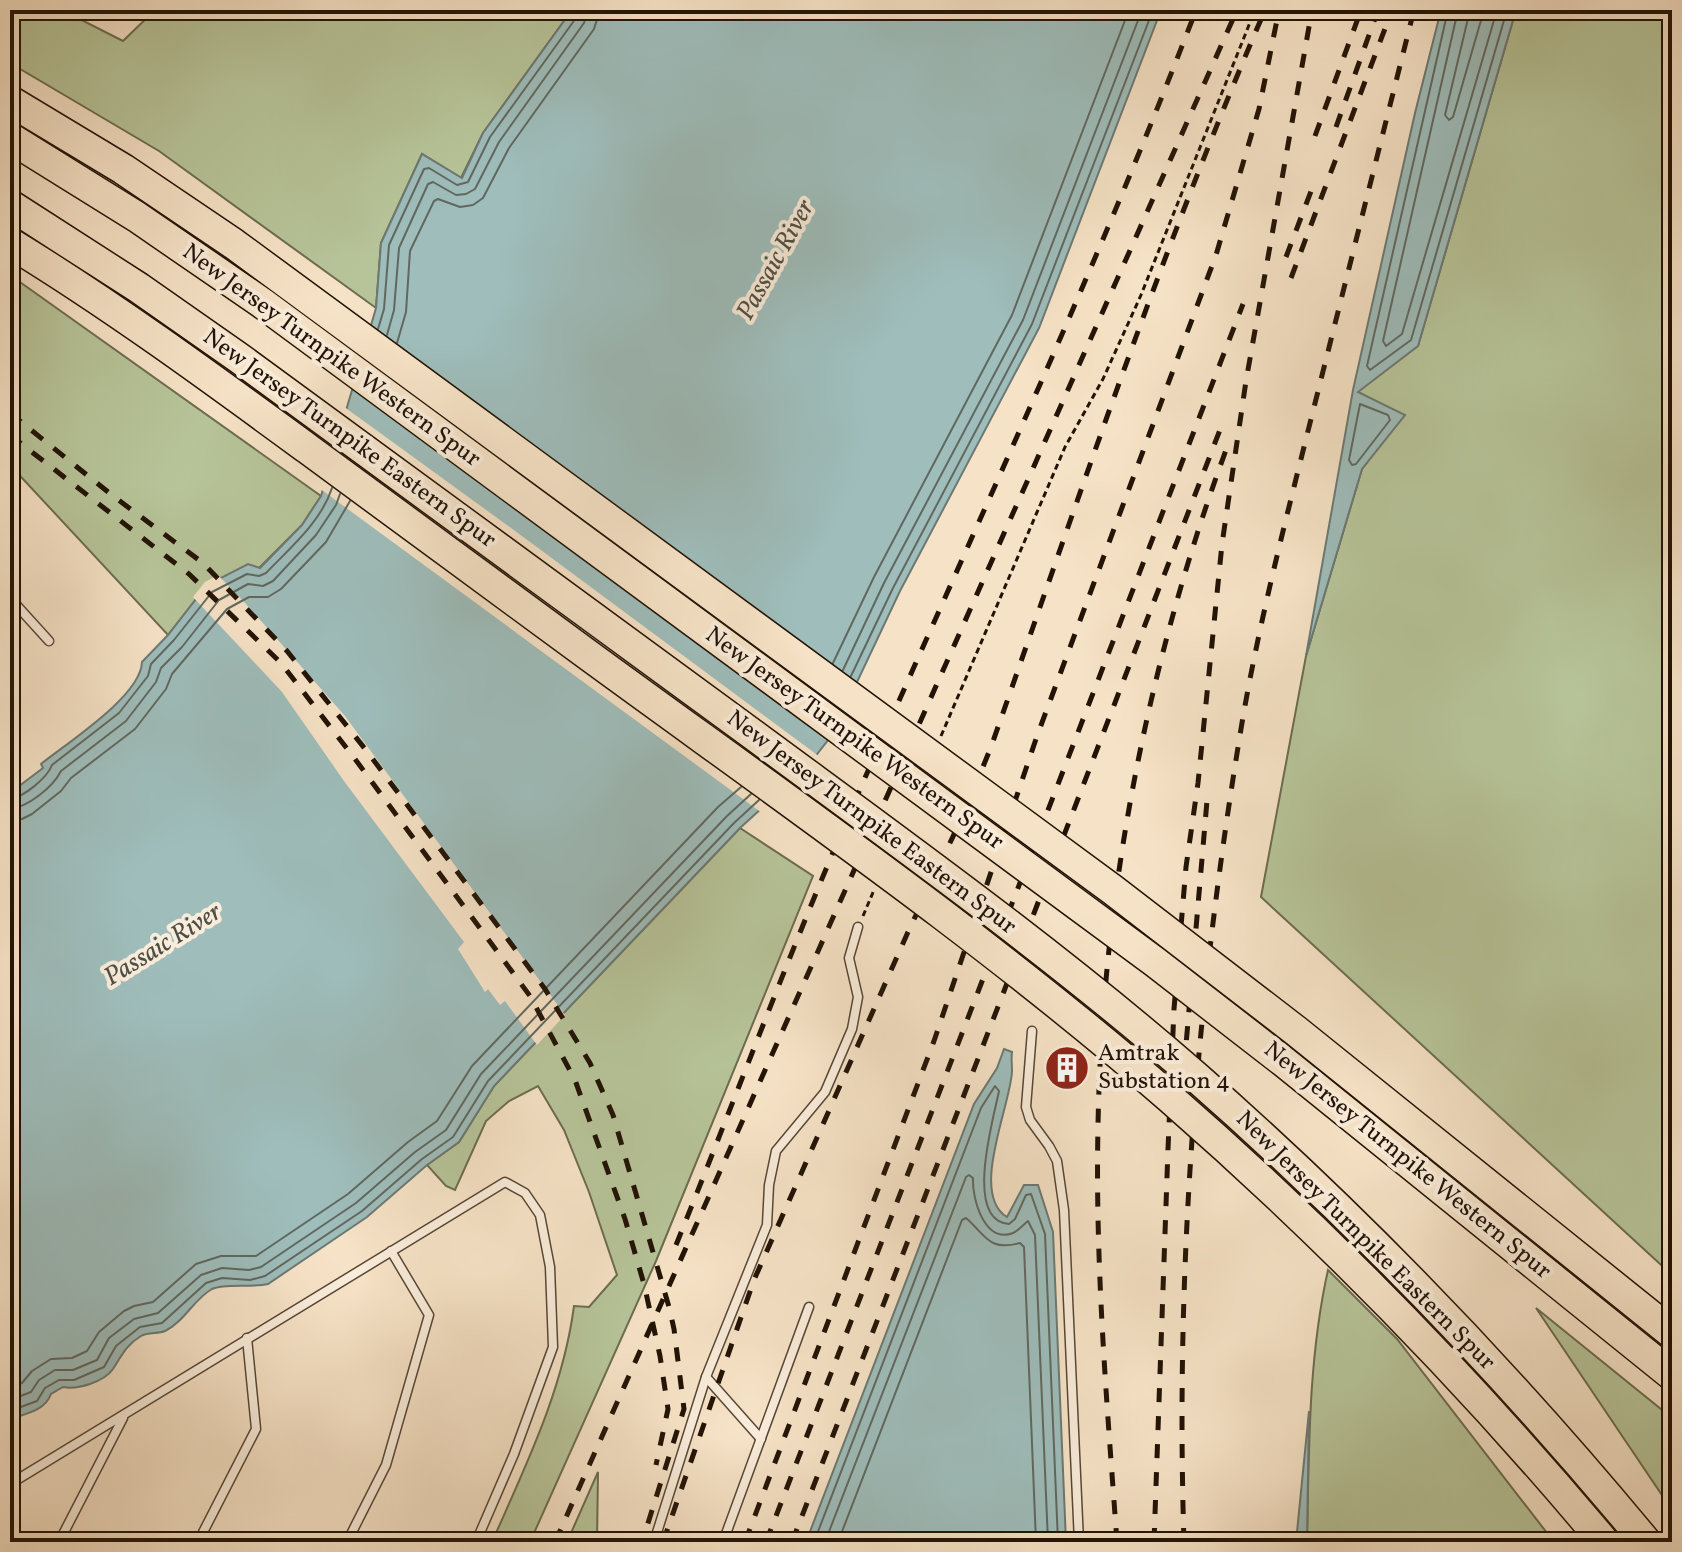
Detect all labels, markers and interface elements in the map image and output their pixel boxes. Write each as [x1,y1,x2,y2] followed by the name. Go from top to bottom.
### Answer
[728,193,824,327] water label: Passaic River
[175,236,487,476] street label: New Jersey Turnpike Western Spur
[195,321,503,557] street label: New Jersey Turnpike Eastern Spur
[698,619,1010,859] street label: New Jersey Turnpike Western Spur
[719,703,1023,943] street label: New Jersey Turnpike Eastern Spur
[97,894,229,995] water label: Passaic River
[1256,1034,1558,1288] street label: New Jersey Turnpike Western Spur
[1098,1037,1230,1099] place label: Amtrak Substation 4
[1043,1044,1091,1092] building icon: Amtrak Substation 4
[1227,1103,1503,1379] street label: New Jersey Turnpike Eastern Spur

